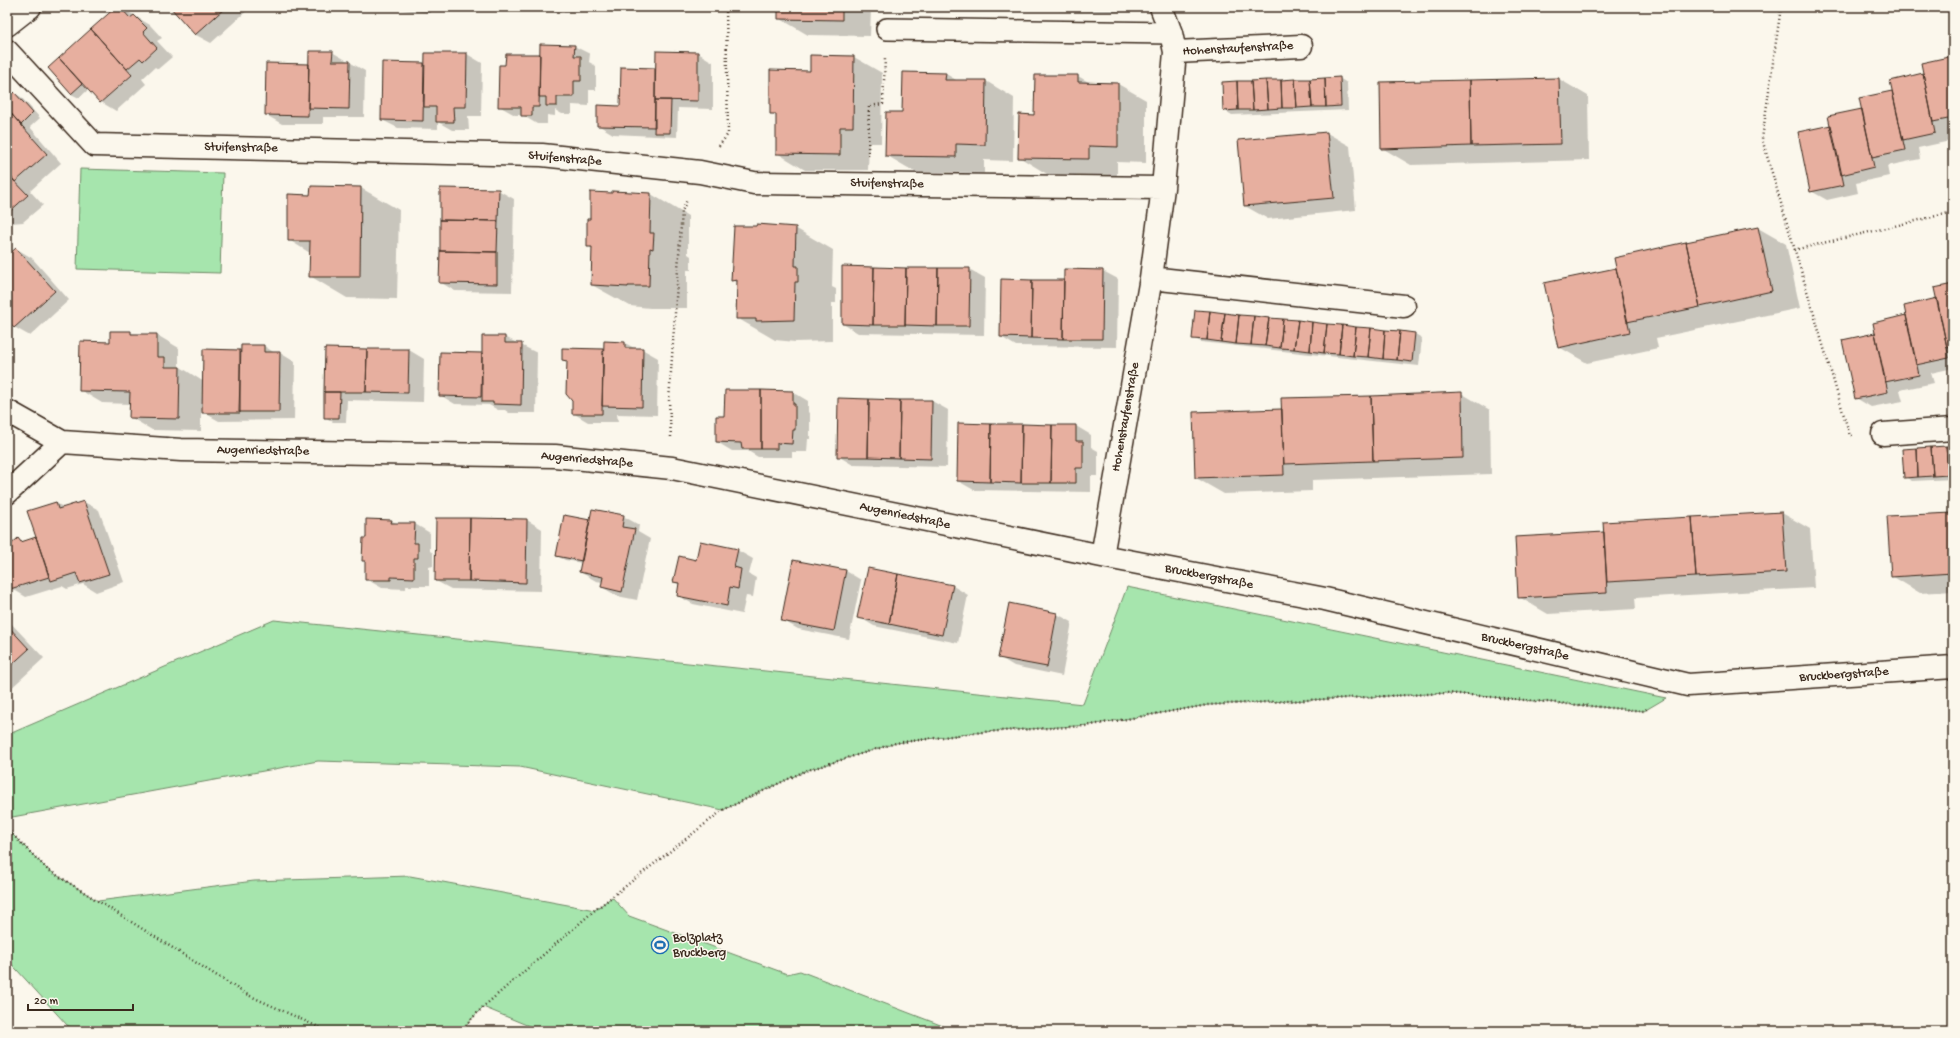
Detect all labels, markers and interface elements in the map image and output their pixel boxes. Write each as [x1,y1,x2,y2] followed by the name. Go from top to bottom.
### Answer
[1182,39,1294,59] street label: Hohenstaufenstraße
[204,140,278,156] street label: Stuifenstraße
[528,148,603,170] street label: Stuifenstraße
[850,176,924,192] street label: Stuifenstraße
[1109,361,1143,473] street label: Hohenstaufenstraße
[217,443,310,459] street label: Augenriedstraße
[540,449,634,472] street label: Augenriedstraße
[858,499,952,533] street label: Augenriedstraße
[1163,561,1255,593] street label: Bruckbergstraße
[1479,629,1571,664] street label: Bruckbergstraße
[1798,664,1890,686] street label: Bruckbergstraße
[672,931,726,961] place label: Bolzplatz Bruckberg
[650,935,670,955] sports icon: Bolzplatz Bruckberg
[28,986,133,1012] scale bar
[34,995,59,1009] text: 20 m

